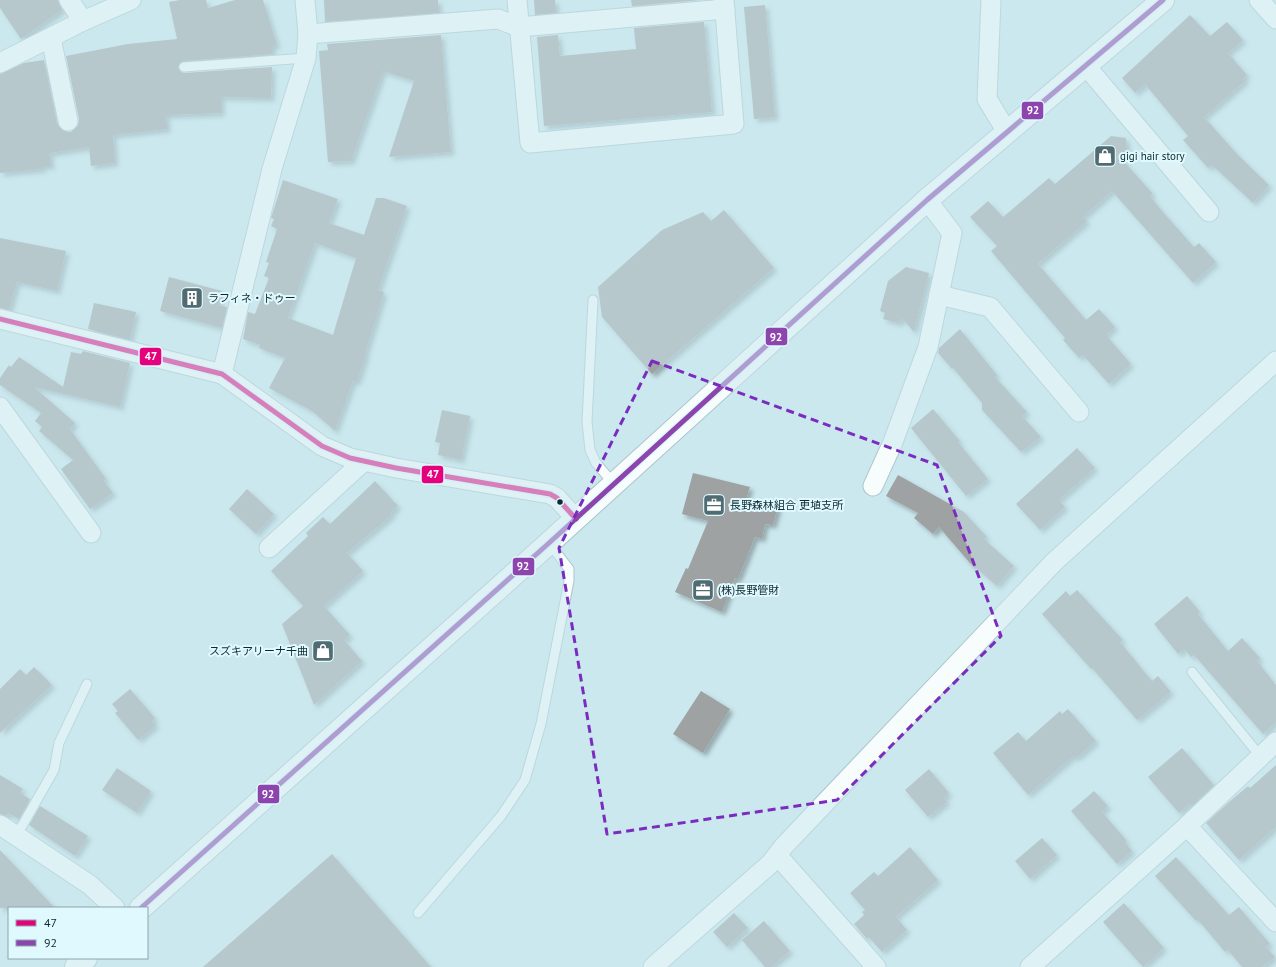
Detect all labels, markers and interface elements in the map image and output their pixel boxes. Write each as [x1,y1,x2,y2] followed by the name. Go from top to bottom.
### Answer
[1021,101,1044,120] line badge: 92
[1027,103,1039,117] text: 92
[1092,143,1118,169] shop icon: gigi hair story
[1120,149,1186,163] place label: gigi hair story
[179,285,205,311] building icon: ラフィネ・ドゥー
[208,291,296,305] place label: ラフィネ・ドゥー
[765,327,788,346] line badge: 92
[770,330,782,344] text: 92
[139,347,162,366] line badge: 47
[145,349,157,363] text: 47
[421,465,444,484] line badge: 47
[427,467,439,481] text: 47
[701,492,727,518] office icon: 長野森林組合 更埴支所
[555,497,565,507] unlabelled marker
[730,498,844,512] place label: 長野森林組合 更埴支所
[512,557,535,576] line badge: 92
[517,559,529,573] text: 92
[690,577,716,603] office icon: (株)長野管財
[718,583,779,597] place label: (株)長野管財
[310,638,336,664] shop icon: スズキアリーナ千曲
[209,644,308,658] place label: スズキアリーナ千曲
[257,784,280,804] line badge: 92
[262,787,274,801] text: 92
[8,907,148,959] legend
[44,915,57,930] text: 47
[44,935,57,950] text: 92

